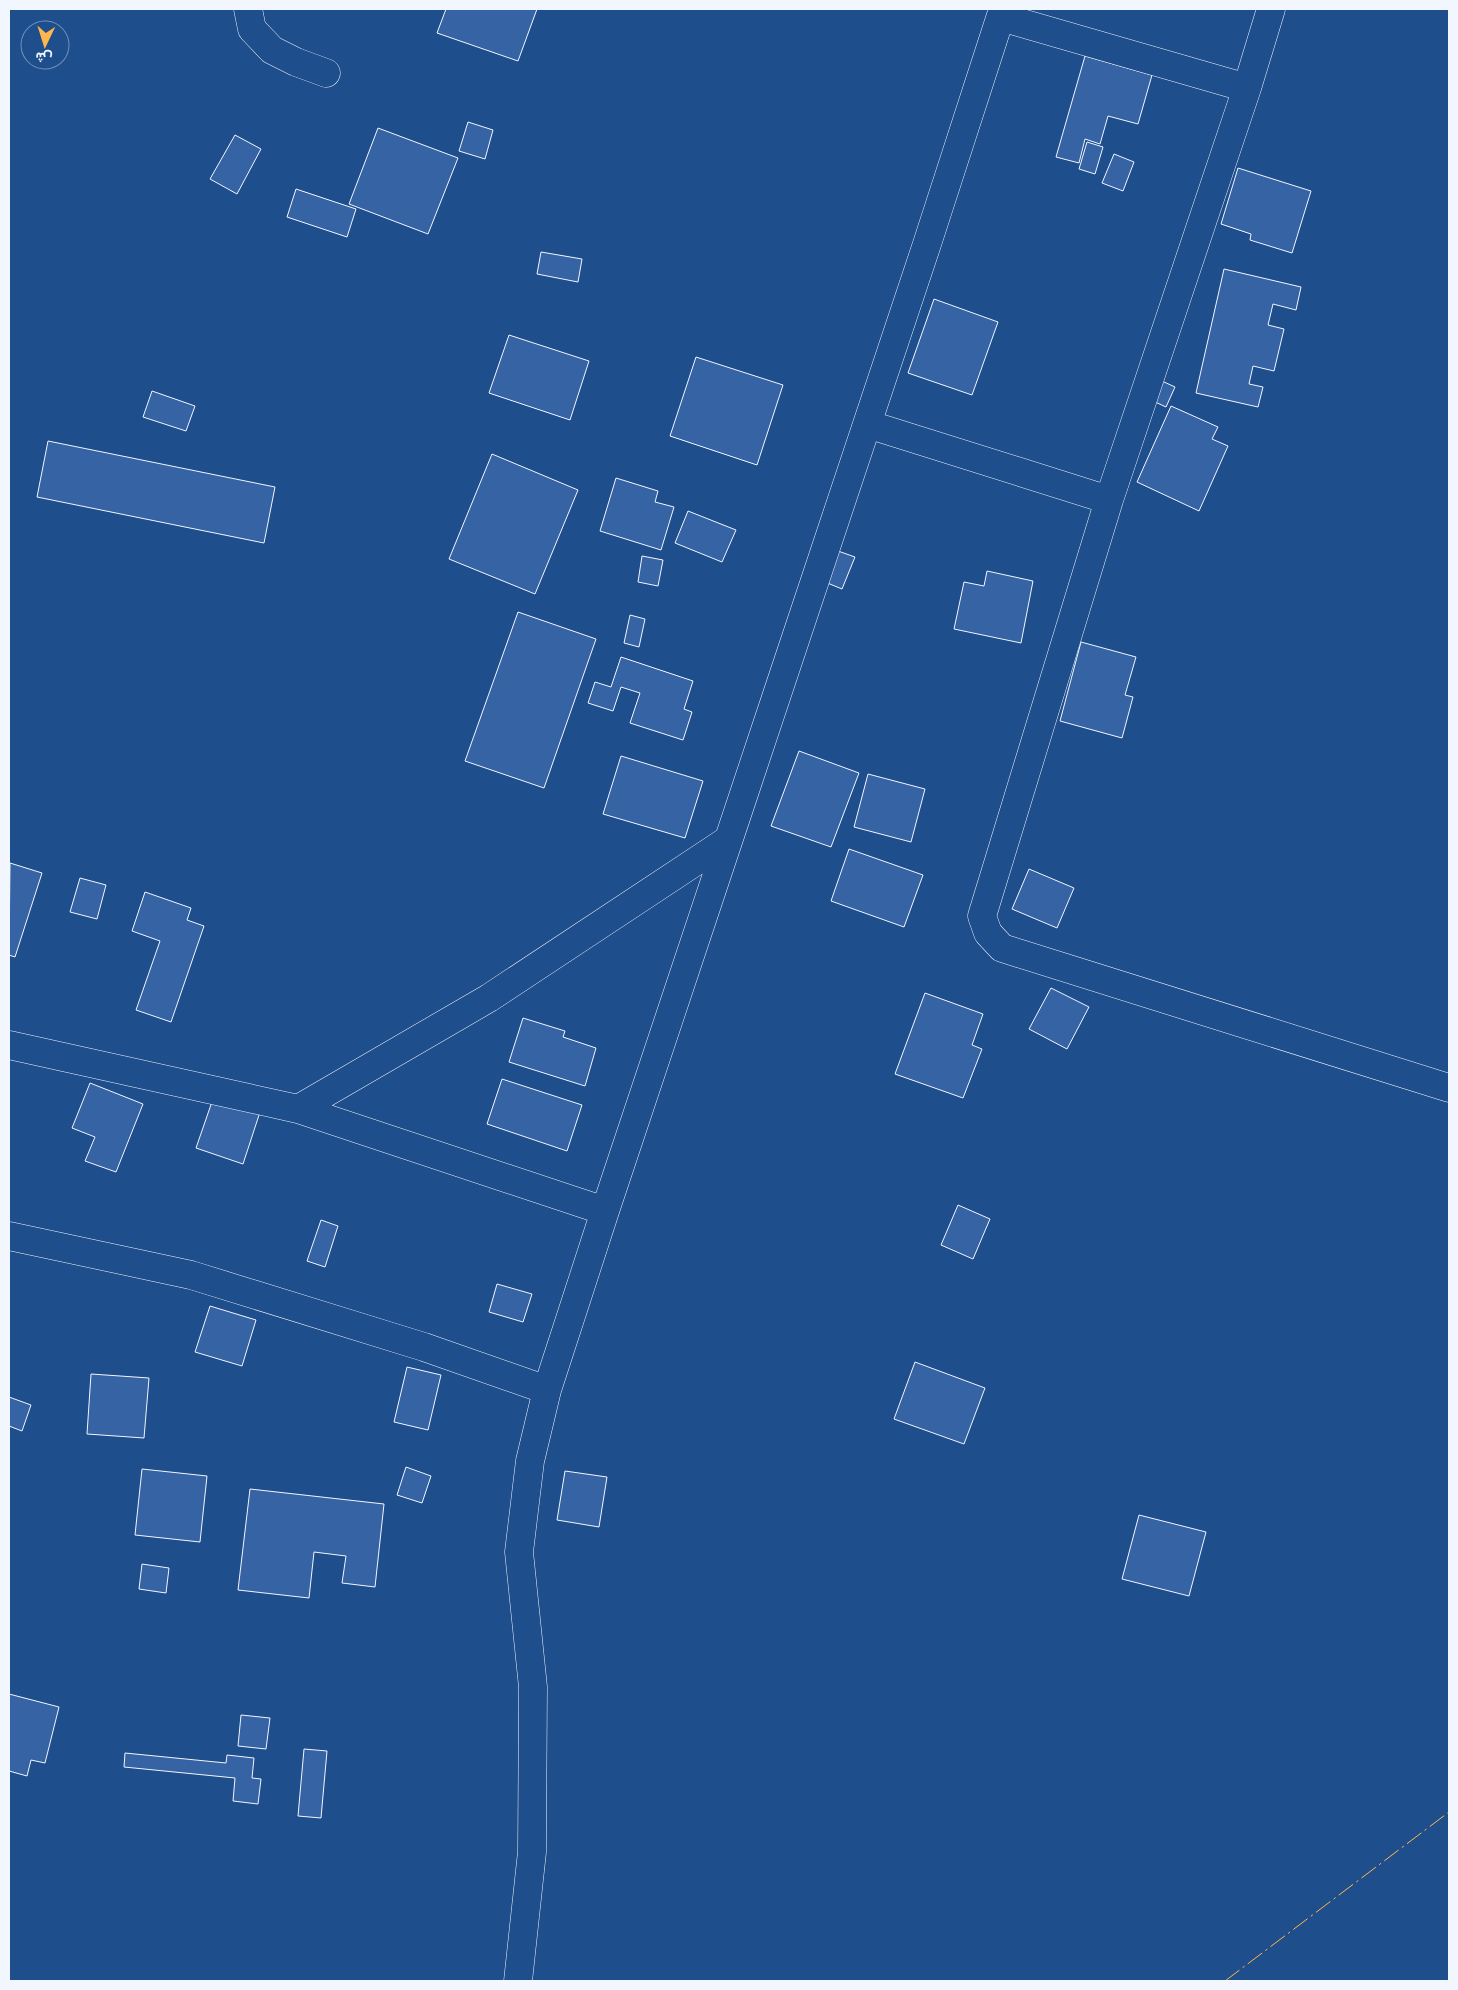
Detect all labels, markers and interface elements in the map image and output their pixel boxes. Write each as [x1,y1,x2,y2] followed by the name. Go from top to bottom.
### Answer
[20,20,70,70] north arrow
[35,48,53,69] text: ش

